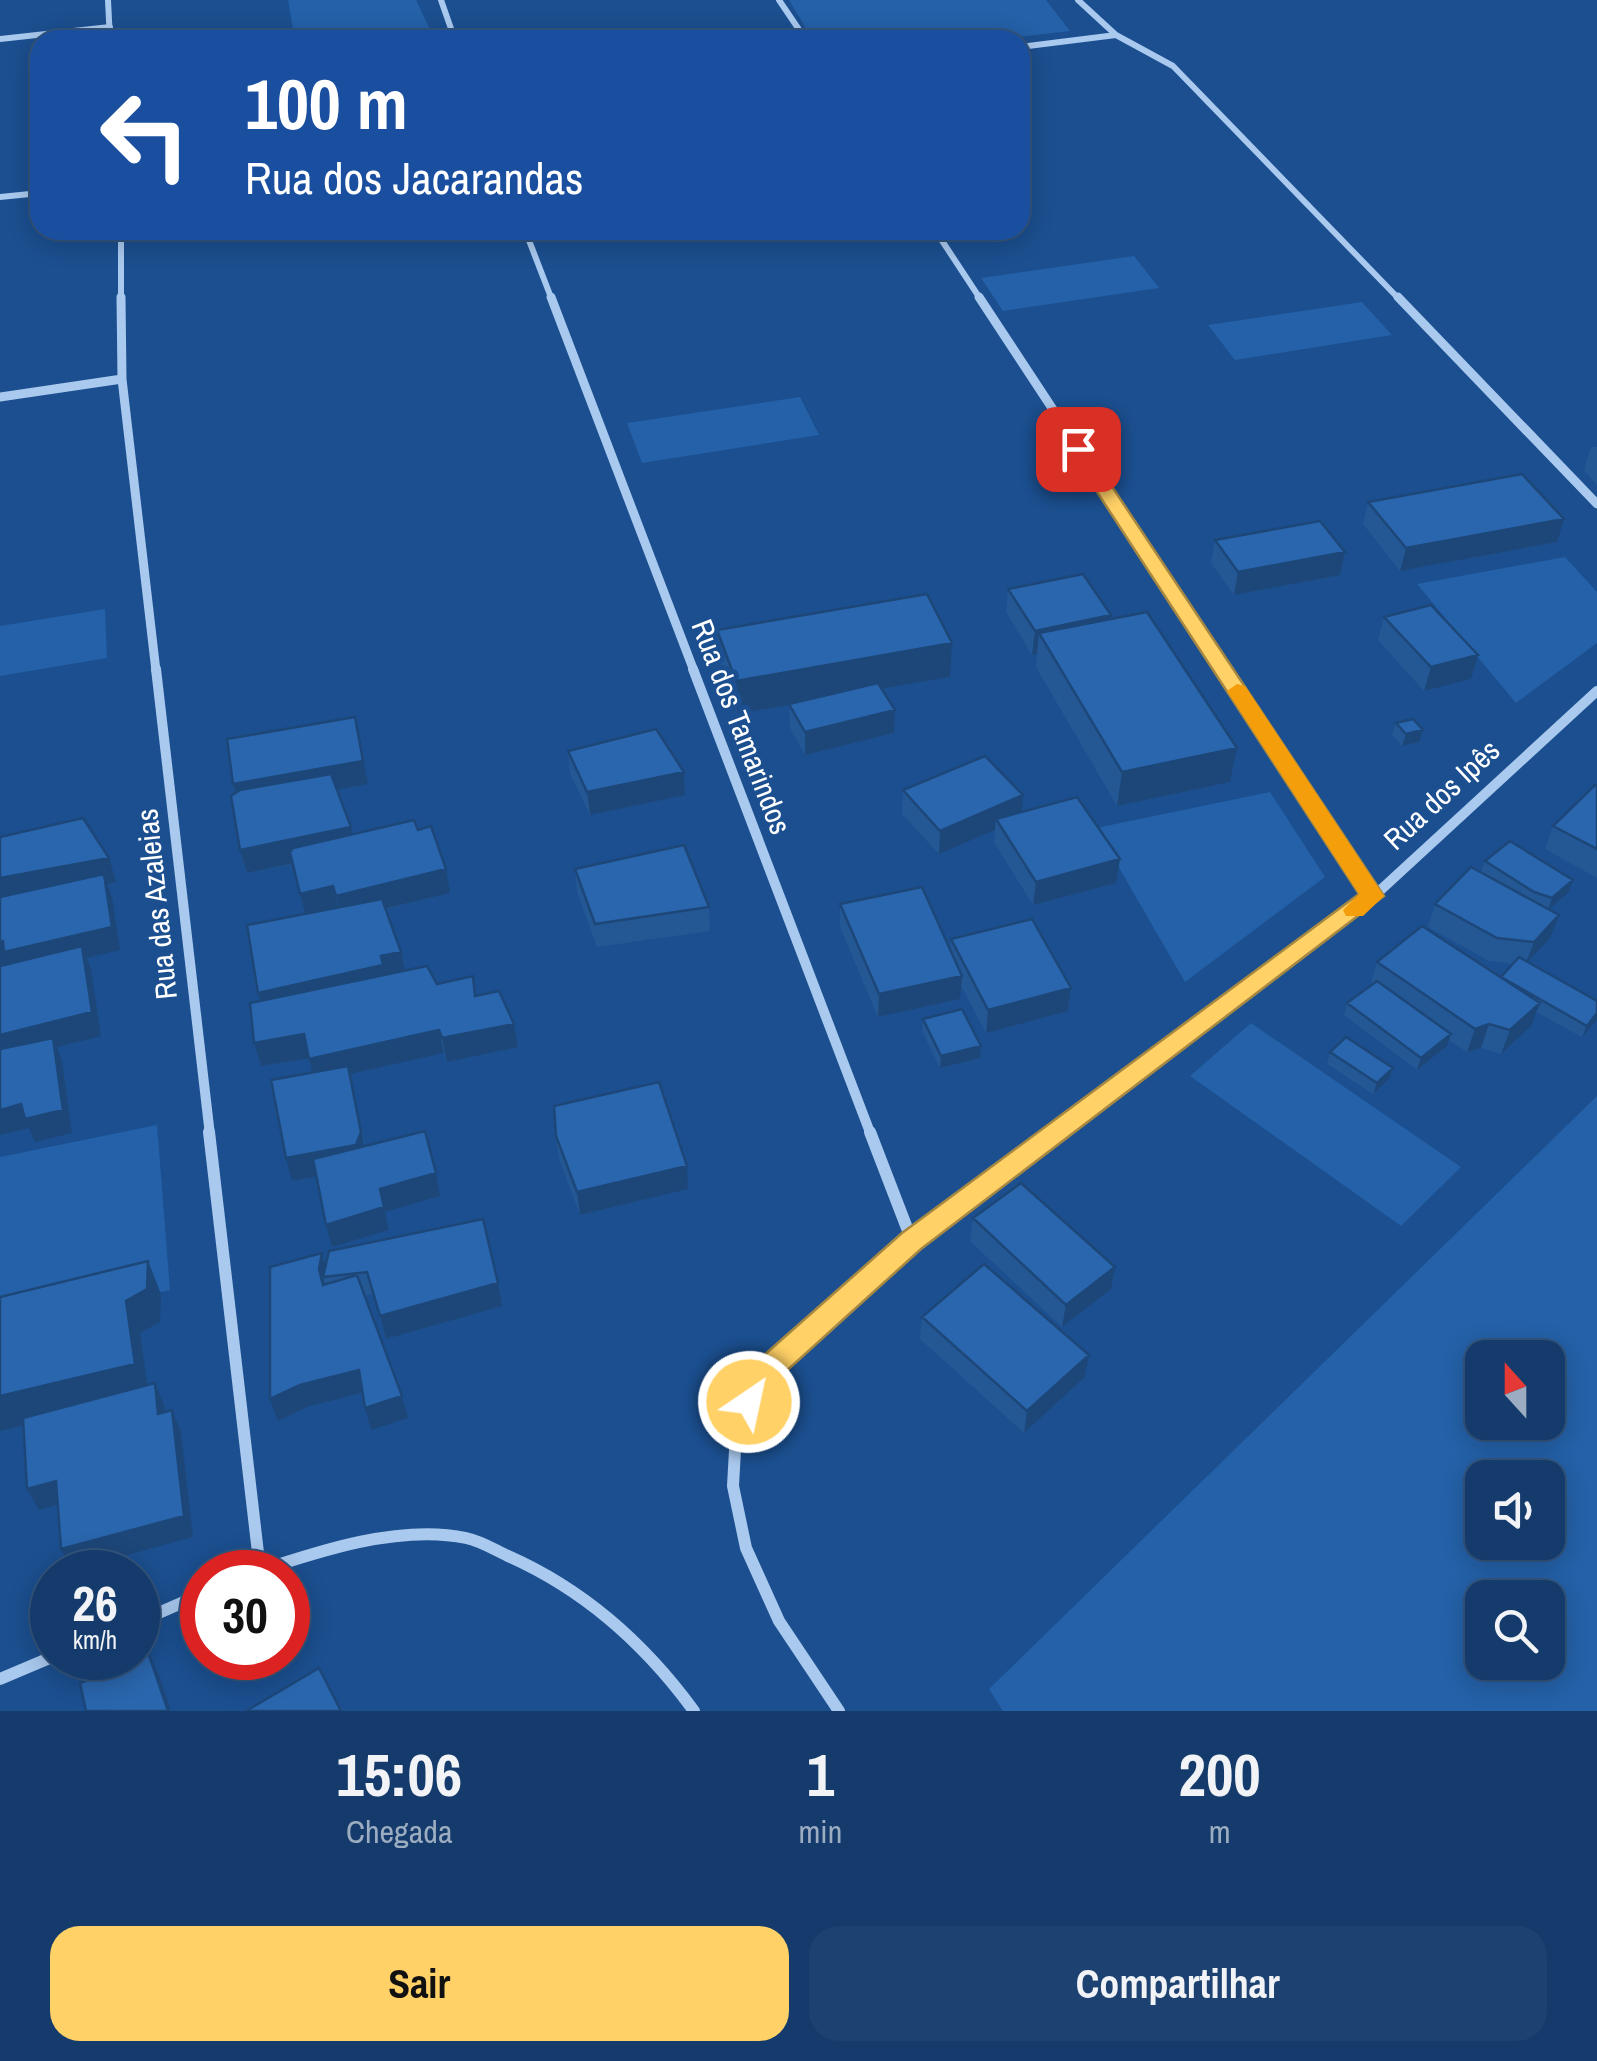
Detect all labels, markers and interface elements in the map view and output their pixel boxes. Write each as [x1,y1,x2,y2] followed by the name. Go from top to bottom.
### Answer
[245,57,408,151] text: 100 m
[80,70,210,200] icon: left
[245,147,583,208] text: Rua dos Jacarandas
[1036,407,1121,492] pin
[1051,422,1106,477] icon: arrive
[683,613,801,840] street label: Rua dos Tamarindos
[1375,730,1508,858] street label: Rua dos Ipês
[126,807,186,1001] street label: Rua das Azaleias
[1465,1340,1565,1440] north arrow
[1465,1340,1565,1680] map controls
[697,1350,801,1454] position arrow
[1465,1460,1565,1560] button: sound
[180,1550,310,1680] speed limit sign: 30
[72,1569,118,1637] text: 26
[1465,1580,1565,1680] button: search
[73,1623,117,1657] text: km/h
[336,1734,462,1815] text: 15:06
[807,1734,834,1815] text: 1
[1179,1734,1261,1815] text: 200
[346,1810,452,1853] text: Chegada
[798,1810,842,1853] text: min
[1209,1810,1231,1853] text: m
[50,1926,789,2041] button: Sair
[809,1926,1547,2041] button: Compartilhar

